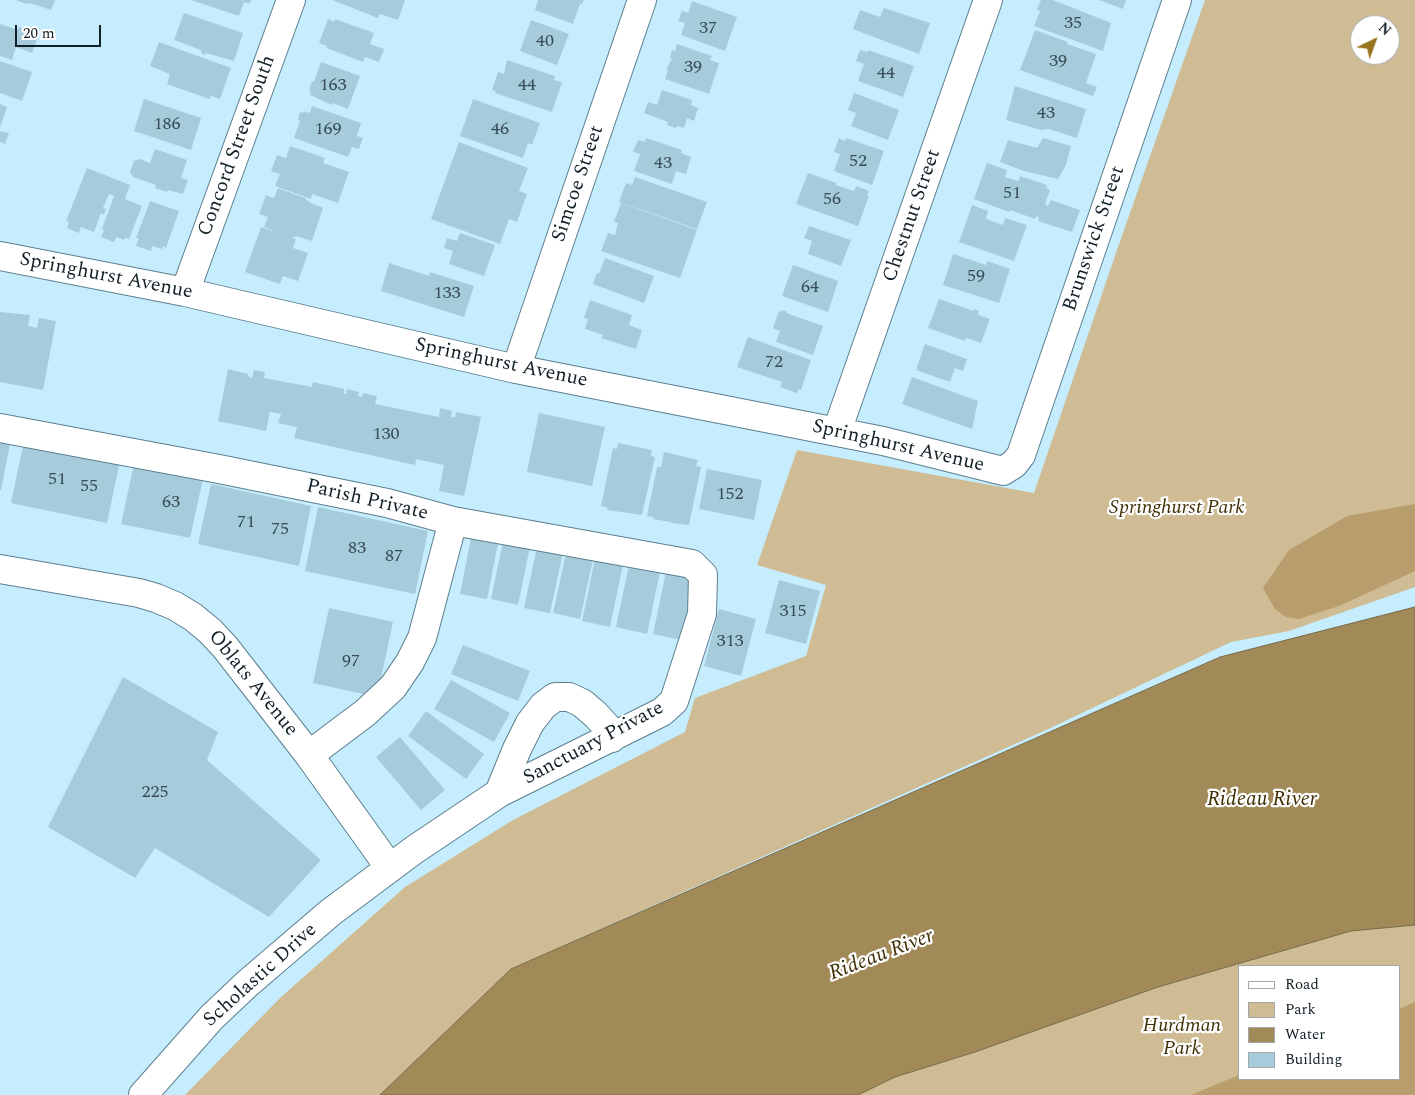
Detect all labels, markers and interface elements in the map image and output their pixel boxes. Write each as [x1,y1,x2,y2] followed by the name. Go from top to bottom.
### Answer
[1064,13,1082,35] house number: 35
[18,15,104,47] scale bar
[1350,15,1400,65] north arrow
[699,18,717,40] house number: 37
[1373,18,1396,41] text: N
[23,22,55,45] text: 20 m
[536,31,554,53] house number: 40
[1049,51,1067,73] house number: 39
[194,52,282,240] street label: Concord Street South
[684,57,702,79] house number: 39
[877,63,895,85] house number: 44
[320,75,346,97] house number: 163
[518,75,536,97] house number: 44
[1037,103,1055,125] house number: 43
[154,114,180,136] house number: 186
[315,119,341,141] house number: 169
[491,119,509,141] house number: 46
[548,123,610,245] street label: Simcoe Street
[879,146,947,286] street label: Chestnut Street
[849,151,867,173] house number: 52
[654,153,672,175] house number: 43
[1059,163,1131,315] street label: Brunswick Street
[1003,183,1021,205] house number: 51
[823,189,841,211] house number: 56
[17,248,195,306] street label: Springhurst Avenue
[967,266,985,288] house number: 59
[801,277,819,299] house number: 64
[434,283,460,305] house number: 133
[413,334,589,394] street label: Springhurst Avenue
[765,352,783,374] house number: 72
[810,416,986,478] street label: Springhurst Avenue
[373,424,399,446] house number: 130
[48,469,66,491] house number: 51
[304,475,430,527] street label: Parish Private
[80,476,98,498] house number: 55
[717,484,743,506] house number: 152
[162,492,180,514] house number: 63
[1109,497,1245,521] park label: Springhurst Park
[237,512,255,534] house number: 71
[271,519,289,541] house number: 75
[348,538,366,560] house number: 83
[385,546,403,568] house number: 87
[780,601,806,623] house number: 315
[202,626,302,742] street label: Oblats Avenue
[717,631,743,653] house number: 313
[342,651,360,673] house number: 97
[520,697,668,791] street label: Sanctuary Private
[142,782,168,804] house number: 225
[1207,788,1317,814] water label: Rideau River
[199,919,323,1033] street label: Scholastic Drive
[826,925,938,987] water label: Rideau River
[1238,965,1400,1080] legend
[1285,973,1319,996] text: Road
[1285,998,1316,1021] text: Park
[1143,1015,1221,1062] park label: Hurdman Park
[1285,1023,1325,1046] text: Water
[1285,1048,1342,1071] text: Building

